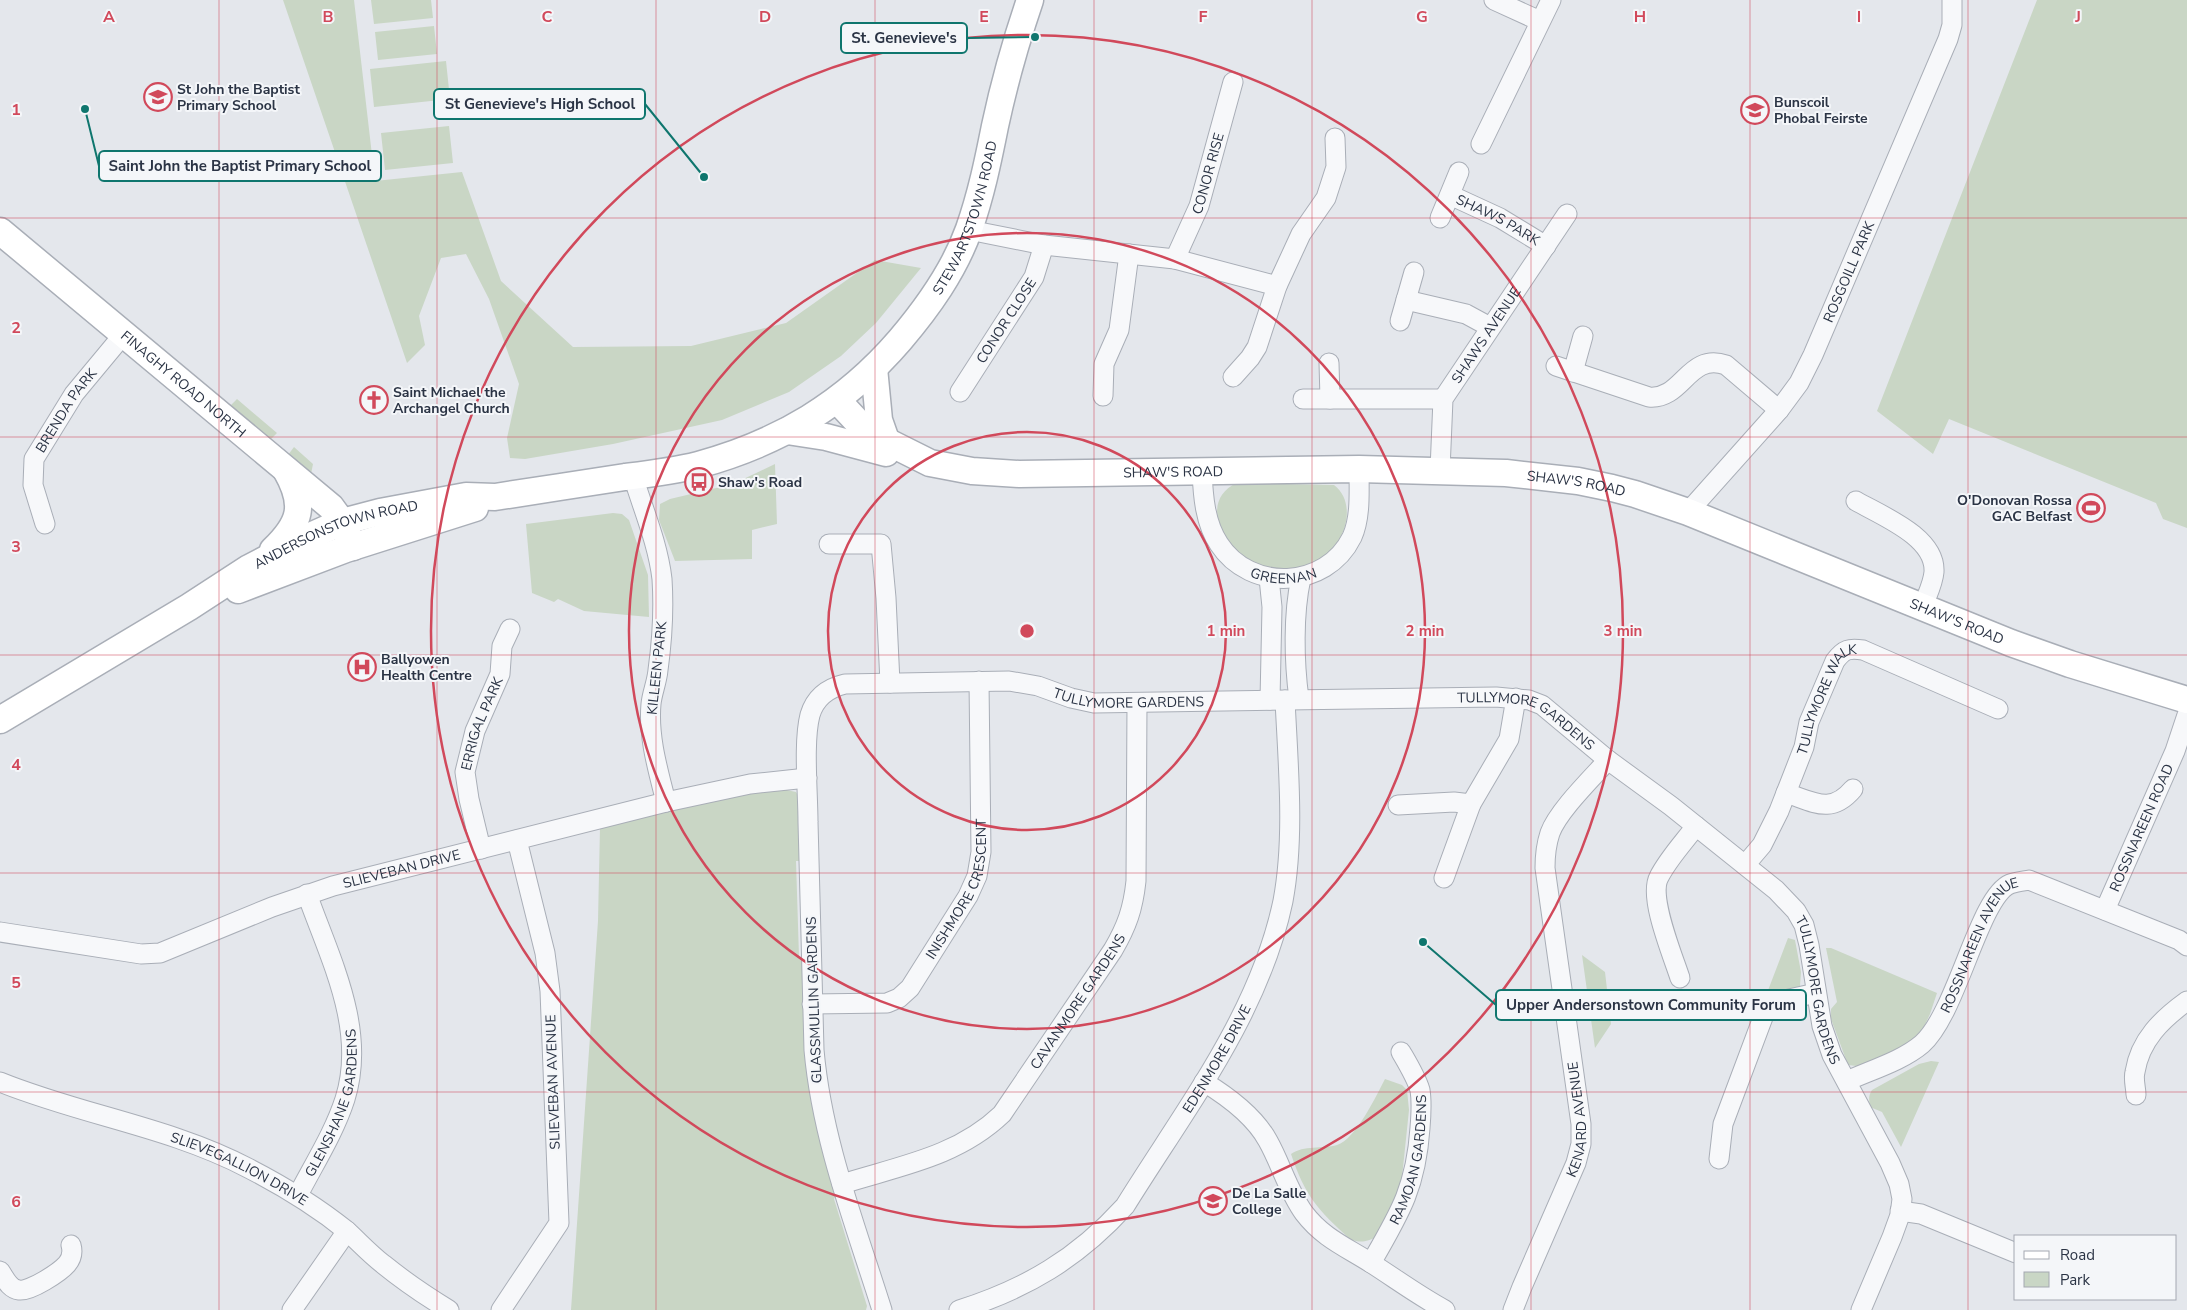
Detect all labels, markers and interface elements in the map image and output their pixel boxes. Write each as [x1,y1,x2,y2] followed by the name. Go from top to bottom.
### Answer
[103,6,115,28] text: A
[322,6,334,28] text: B
[542,6,553,28] text: C
[759,6,771,28] text: D
[979,6,989,28] text: E
[1199,6,1208,28] text: F
[1416,6,1428,28] text: G
[1634,6,1646,28] text: H
[1857,6,1861,28] text: I
[2074,6,2081,28] text: J
[841,23,967,53] callout: St. Genevieve's
[851,28,957,48] text: St. Genevieve's
[177,80,300,115] place label: St John the Baptist Primary School
[143,82,173,112] school or university icon: St John the Baptist Primary School
[434,89,645,119] callout: St Genevieve's High School
[1774,93,1868,128] place label: Bunscoil Phobal Feirste
[445,94,635,114] text: St Genevieve's High School
[1740,95,1770,125] school or university icon: Bunscoil Phobal Feirste
[11,99,21,121] text: 1
[1187,130,1228,217] street label: CONOR RISE
[928,139,1001,298] street label: STEWARTSTOWN ROAD
[99,151,381,181] callout: Saint John the Baptist Primary School
[109,156,372,176] text: Saint John the Baptist Primary School
[1453,190,1544,250] street label: SHAWS PARK
[1819,218,1879,325] street label: ROSGOILL PARK
[971,274,1041,367] street label: CONOR CLOSE
[1447,283,1525,387] street label: SHAWS AVENUE
[11,317,21,339] text: 2
[117,326,250,442] street label: FINAGHY ROAD NORTH
[31,364,101,456] street label: BRENDA PARK
[393,383,510,418] place label: Saint Michael the Archangel Church
[359,385,389,415] church icon: Saint Michael the Archangel Church
[1123,461,1223,482] street label: SHAW'S ROAD
[1526,466,1628,501] street label: SHAW'S ROAD
[684,467,714,497] bus stop icon: Shaw's Road
[718,473,802,492] place label: Shaw's Road
[1957,491,2073,526] place label: O'Donovan Rossa GAC Belfast
[2076,493,2106,523] sports icon: O'Donovan Rossa GAC Belfast
[251,496,420,573] street label: ANDERSONSTOWN ROAD
[11,536,21,558] text: 3
[1248,563,1319,588] street label: GREENAN
[1907,593,2007,649] street label: SHAW'S ROAD
[643,620,671,716] street label: KILLEEN PARK
[1207,621,1245,641] text: 1 min
[1406,621,1444,641] text: 2 min
[1604,621,1642,641] text: 3 min
[1018,622,1036,640] centre of rings
[1792,639,1857,758] street label: TULLYMORE WALK
[381,650,472,685] place label: Ballyowen Health Centre
[347,652,377,682] hospital icon: Ballyowen Health Centre
[456,674,507,772] street label: ERRIGAL PARK
[1051,683,1205,713] street label: TULLYMORE GARDENS
[1457,687,1599,755] street label: TULLYMORE GARDENS
[11,754,21,776] text: 4
[2105,761,2178,895] street label: ROSSNAREEN ROAD
[921,818,991,963] street label: INISHMORE CRESCENT
[341,845,462,893] street label: SLIEVEBAN DRIVE
[1936,873,2020,1016] street label: ROSSNAREEN AVENUE
[1791,912,1845,1068] street label: TULLYMORE GARDENS
[802,916,826,1084] street label: GLASSMULLIN GARDENS
[1025,930,1130,1073] street label: CAVANMORE GARDENS
[11,972,21,994] text: 5
[1496,990,1806,1020] callout: Upper Andersonstown Community Forum
[1506,995,1796,1015] text: Upper Andersonstown Community Forum
[1178,1001,1255,1116] street label: EDENMORE DRIVE
[541,1014,565,1150] street label: SLIEVEBAN AVENUE
[300,1028,361,1180] street label: GLENSHANE GARDENS
[1562,1060,1591,1180] street label: KENARD AVENUE
[1385,1094,1431,1228] street label: RAMOAN GARDENS
[168,1127,312,1210] street label: SLIEVEGALLION DRIVE
[1232,1184,1307,1219] place label: De La Salle College
[1198,1186,1228,1216] school or university icon: De La Salle College
[11,1191,21,1213] text: 6
[2014,1235,2177,1300] legend
[2060,1245,2095,1265] text: Road
[2060,1270,2090,1290] text: Park

